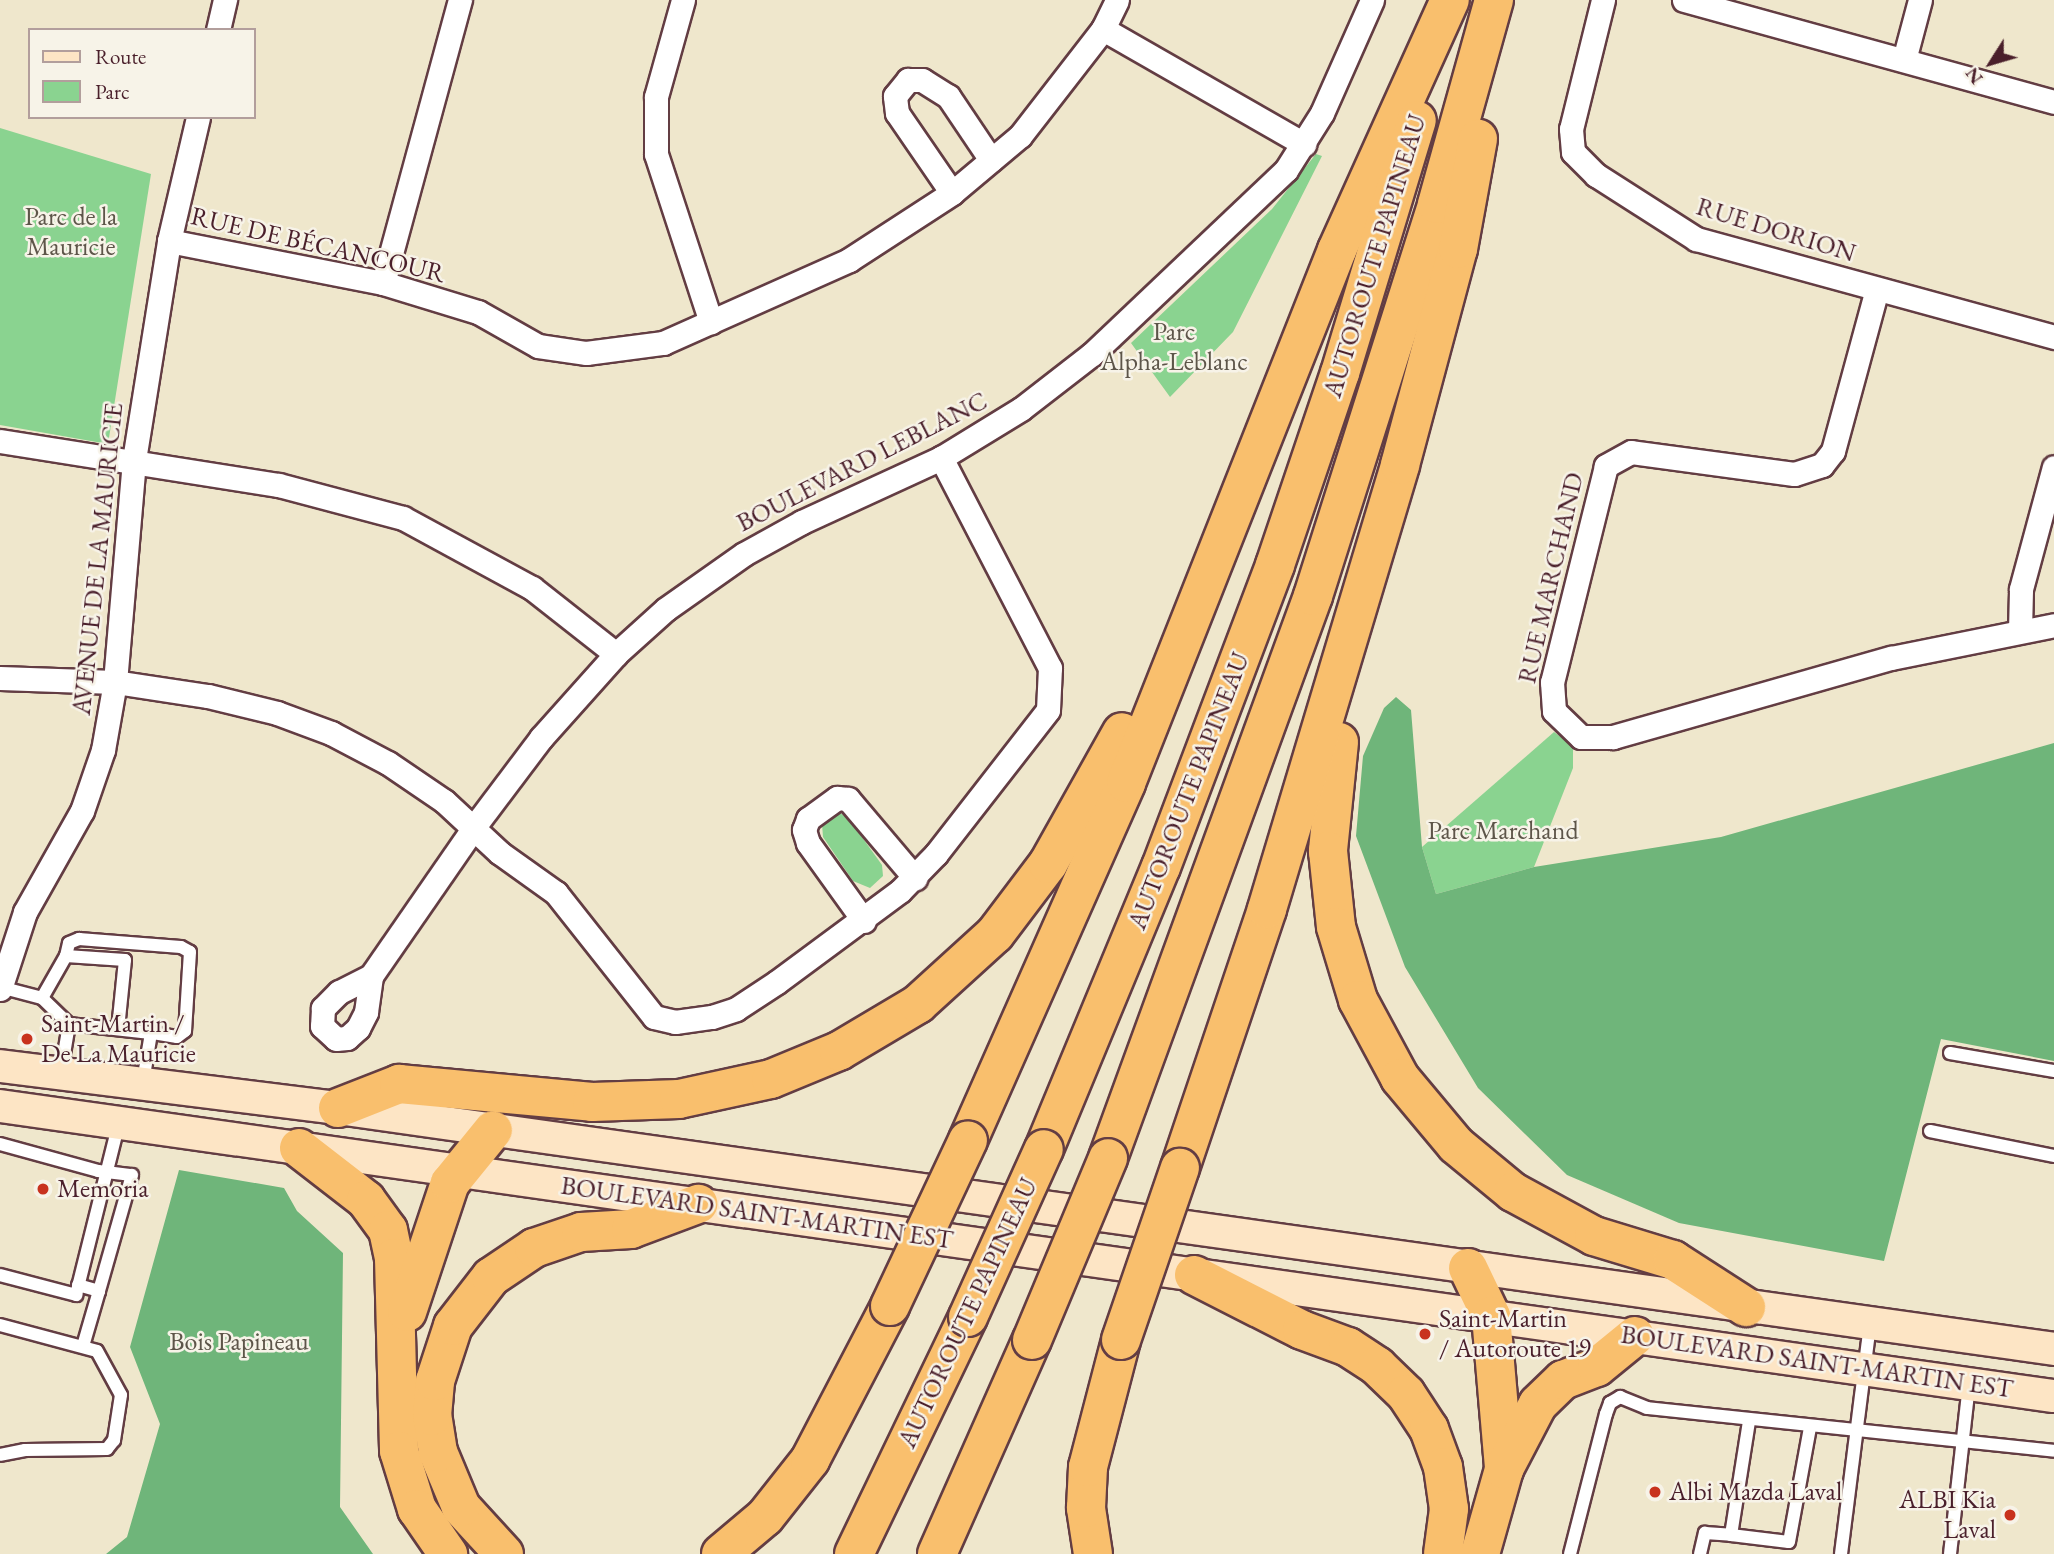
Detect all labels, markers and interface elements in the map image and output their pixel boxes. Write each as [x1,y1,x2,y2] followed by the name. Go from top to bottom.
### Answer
[28,28,256,119] legend
[1956,28,2026,98] north arrow
[95,43,146,70] text: Route
[1959,62,1988,90] text: N
[95,78,129,105] text: Parc
[1317,111,1433,401] street label: AUTOROUTE PAPINEAU
[1693,191,1859,269] street label: RUE DORION
[24,201,118,262] park label: Parc de la Mauricie
[188,201,448,289] street label: RUE DE BÉCANCOUR
[1100,316,1248,378] park label: Parc Alpha-Leblanc
[732,385,992,539] street label: BOULEVARD LEBLANC
[66,401,130,717] street label: AVENUE DE LA MAURICIE
[1512,470,1590,686] street label: RUE MARCHAND
[1122,648,1256,934] street label: AUTOROUTE PAPINEAU
[1427,815,1579,847] park label: Parc Marchand
[41,1008,196,1070] place label: Saint-Martin / De La Mauricie
[19,1031,35,1047] marker: Saint-Martin / De La Mauricie
[559,1170,955,1256] street label: BOULEVARD SAINT-MARTIN EST
[57,1173,149,1205] place label: Memoria
[892,1173,1044,1453] street label: AUTOROUTE PAPINEAU
[35,1181,51,1197] marker: Memoria
[1439,1303,1591,1364] place label: Saint-Martin / Autoroute 19
[1619,1319,2015,1405] street label: BOULEVARD SAINT-MARTIN EST
[169,1326,309,1358] park label: Bois Papineau
[1417,1326,1433,1342] marker: Saint-Martin / Autoroute 19
[1669,1476,1842,1508] place label: Albi Mazda Laval
[1647,1484,1663,1500] marker: Albi Mazda Laval
[1899,1484,1996,1546] place label: ALBI Kia Laval
[2002,1507,2018,1523] marker: ALBI Kia Laval

